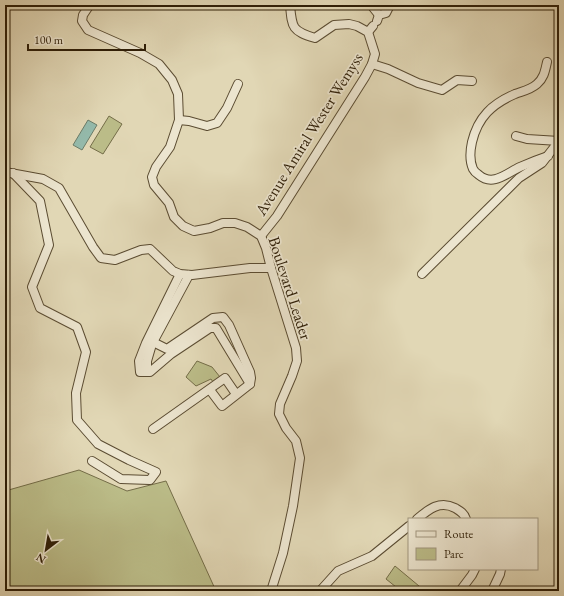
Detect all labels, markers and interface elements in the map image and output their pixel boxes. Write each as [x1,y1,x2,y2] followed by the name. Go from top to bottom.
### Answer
[28,26,145,52] scale bar
[34,32,64,48] text: 100 m
[250,49,368,220] street label: Avenue Amiral Wester Wemyss
[263,234,317,343] street label: Boulevard Leader
[408,518,538,570] legend
[444,526,474,542] text: Route
[26,530,66,570] north arrow
[444,546,464,562] text: Parc
[33,550,48,567] text: N

